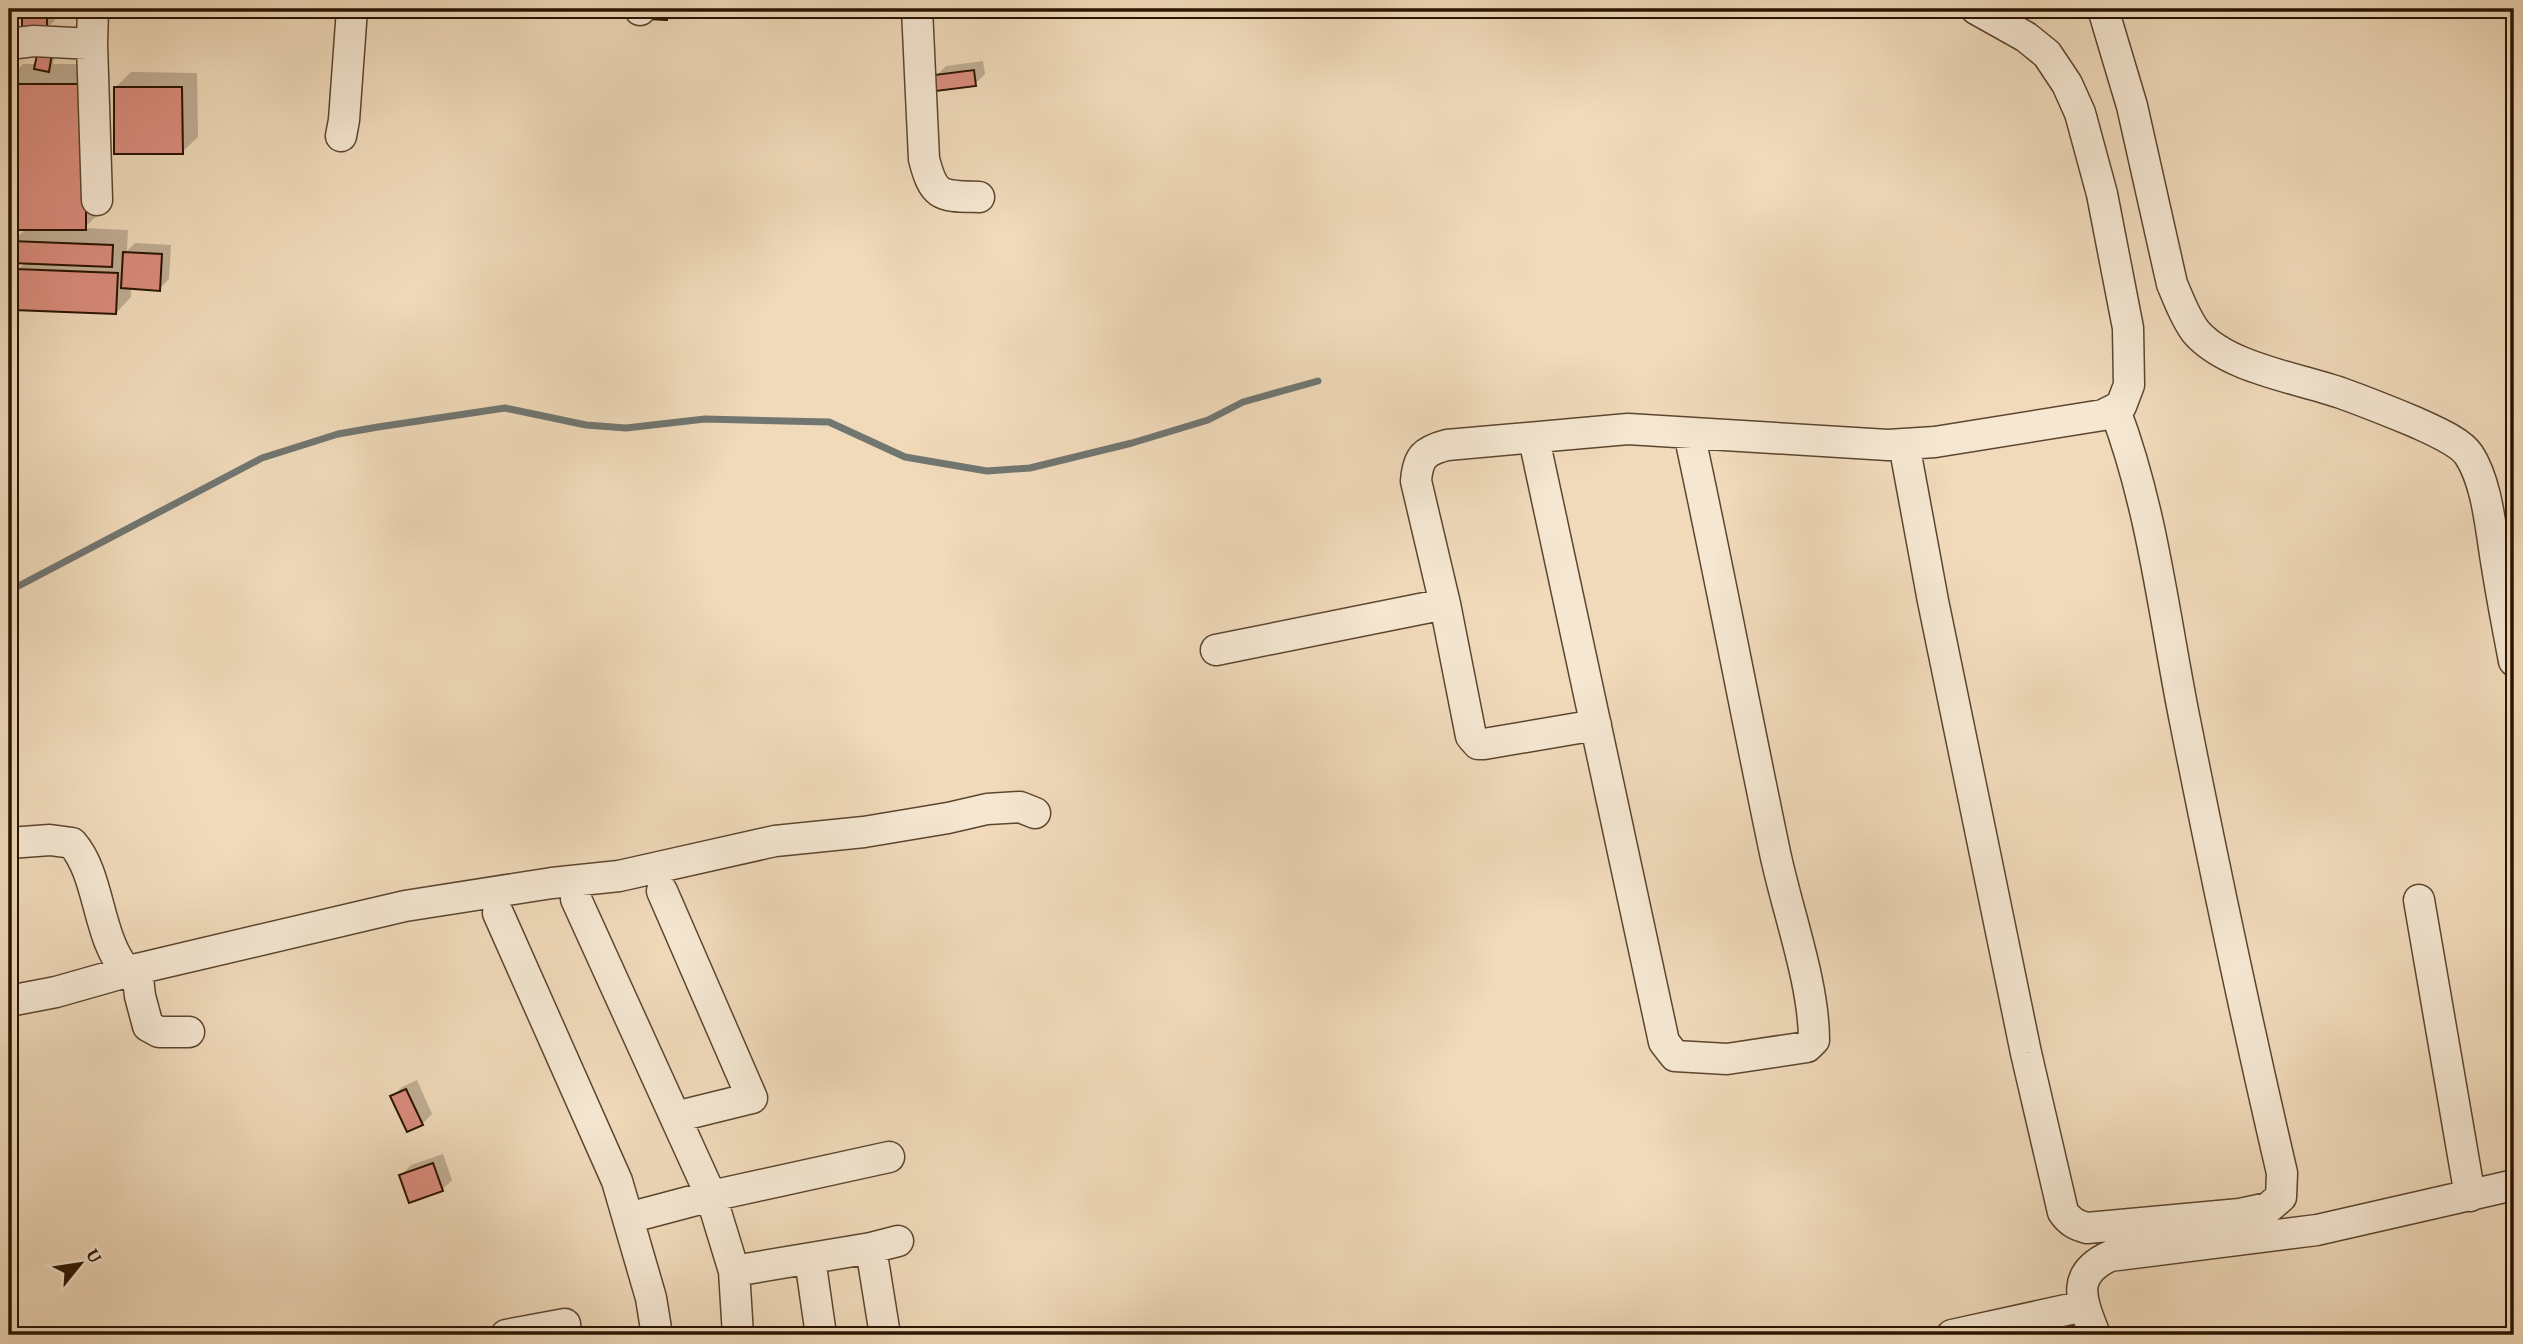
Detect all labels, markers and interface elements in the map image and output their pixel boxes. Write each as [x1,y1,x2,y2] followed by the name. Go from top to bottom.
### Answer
[46,1228,116,1298] north arrow
[79,1243,110,1268] text: U

